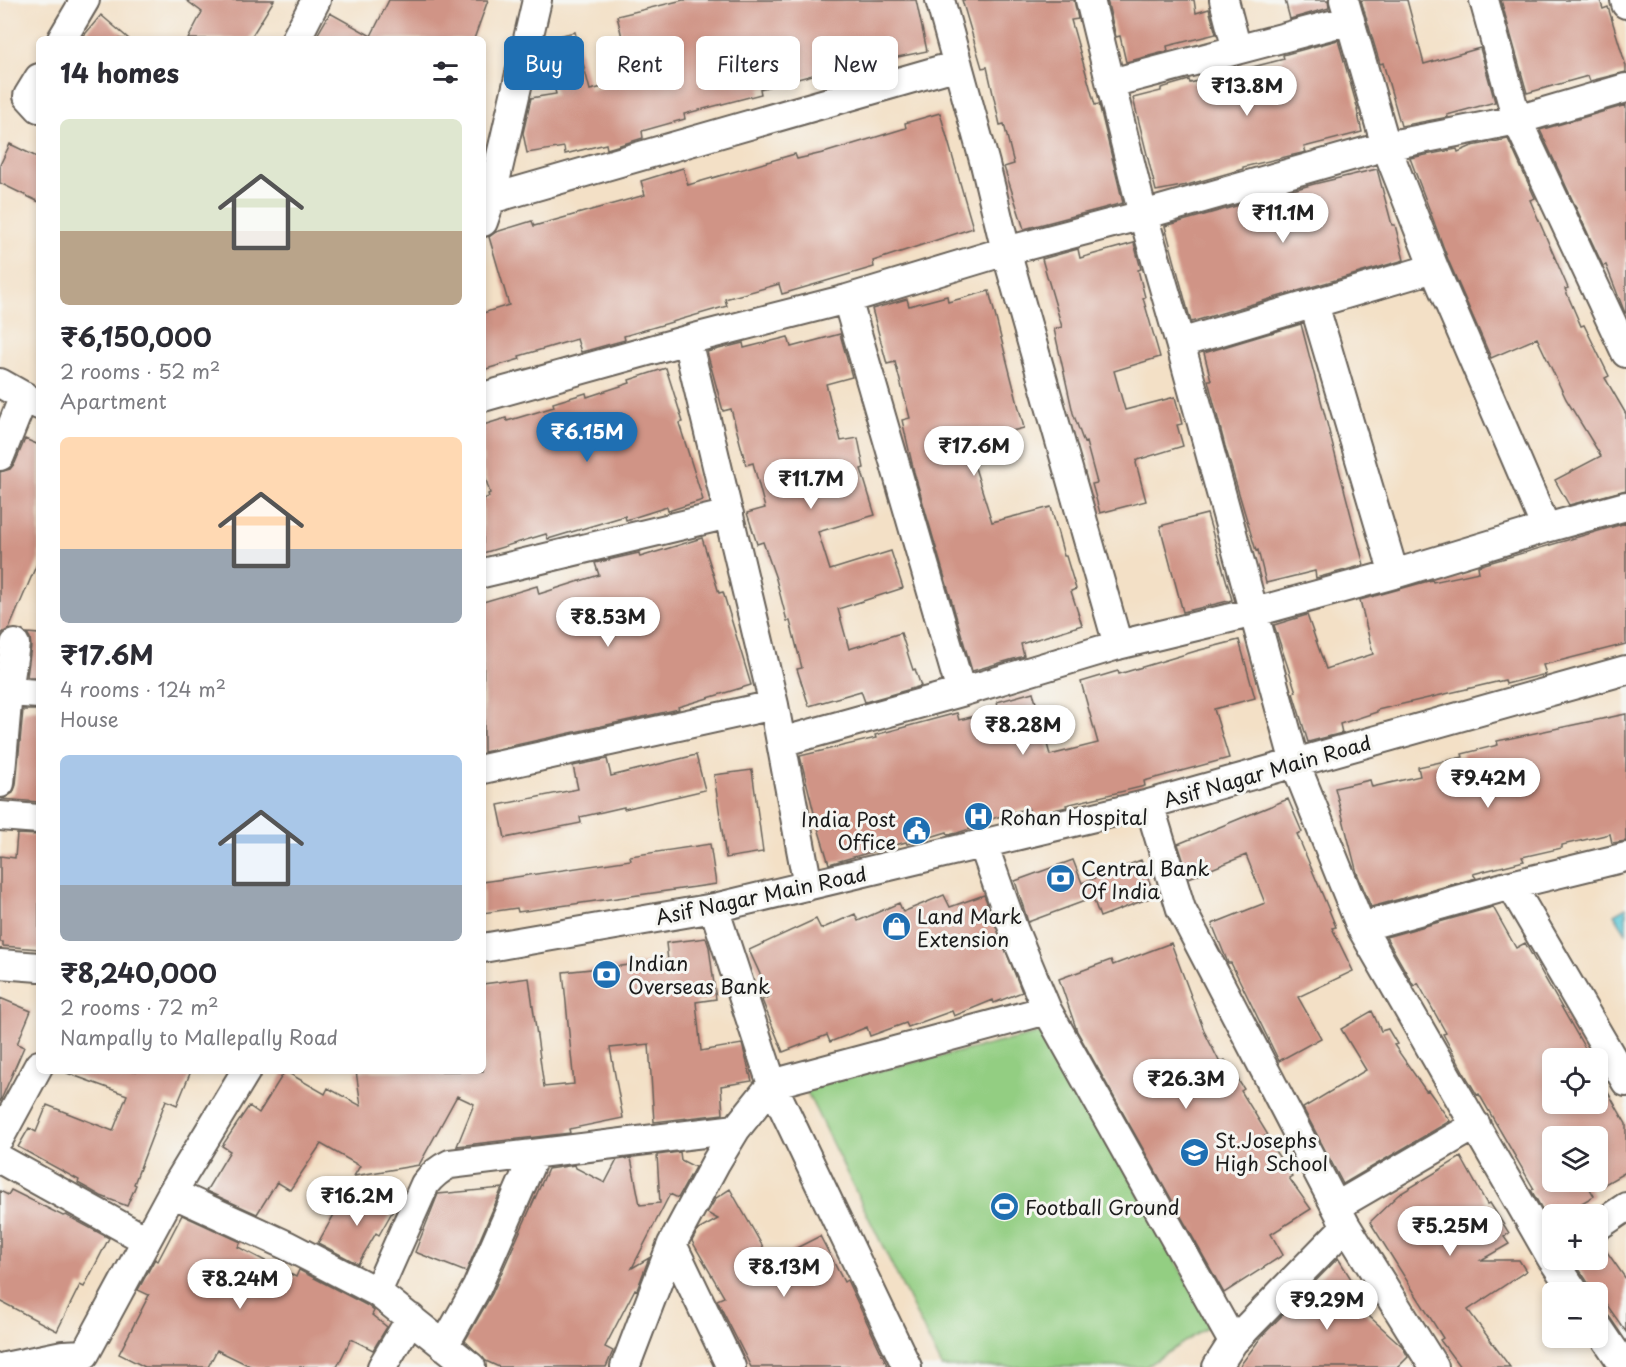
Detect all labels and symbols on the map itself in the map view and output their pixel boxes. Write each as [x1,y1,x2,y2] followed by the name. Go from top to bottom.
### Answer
[1198,66,1296,117] pin: ₹13.8M
[1234,193,1332,244] pin: ₹11.1M
[538,412,636,463] pin: ₹6.15M
[925,426,1023,477] pin: ₹17.6M
[762,459,860,510] pin: ₹11.7M
[559,597,657,648] pin: ₹8.53M
[974,705,1072,756] pin: ₹8.28M
[1160,727,1374,815] street label: Asif Nagar Main Road
[1439,758,1537,809] pin: ₹9.42M
[963,801,995,833] hospital icon: Rohan Hospital
[1000,802,1148,832] place label: Rohan Hospital
[801,804,896,857] place label: India Post Office
[901,814,933,846] public building icon: India Post Office
[1081,853,1210,906] place label: Central Bank Of India
[653,858,869,932] street label: Asif Nagar Main Road
[1044,863,1076,895] bank icon: Central Bank Of India
[917,901,1022,954] place label: Land Mark Extension
[880,911,912,943] shop icon: Land Mark Extension
[628,948,770,1001] place label: Indian Overseas Bank
[591,958,623,990] bank icon: Indian Overseas Bank
[1137,1059,1235,1110] pin: ₹26.3M
[1215,1125,1328,1178] place label: St.Josephs High School
[1178,1136,1210,1168] school or university icon: St.Josephs High School
[308,1176,406,1227] pin: ₹16.2M
[988,1191,1020,1223] sports icon: Football Ground
[1025,1192,1180,1222] place label: Football Ground
[1401,1206,1499,1257] pin: ₹5.25M
[735,1247,833,1298] pin: ₹8.13M
[191,1259,289,1310] pin: ₹8.24M
[1278,1280,1376,1331] pin: ₹9.29M

